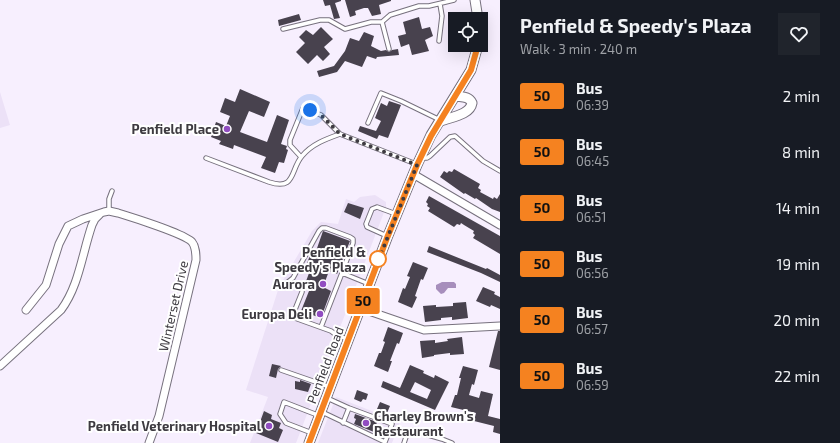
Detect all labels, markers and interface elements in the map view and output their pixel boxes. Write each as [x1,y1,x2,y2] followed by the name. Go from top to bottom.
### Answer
[448,12,488,52] map controls
[448,12,488,52] button: locate
[778,13,820,55] button: heart
[520,14,751,37] text: Penfield & Speedy's Plaza
[520,41,637,57] text: Walk · 3 min · 240 m
[576,79,602,97] text: Bus
[534,87,550,104] text: 50
[783,87,820,105] text: 2 min
[576,97,609,113] text: 06:39
[300,100,320,120] your location
[131,121,219,137] place label: Penfield Place
[222,124,232,134] marker: Penfield Place
[576,135,602,153] text: Bus
[534,143,550,160] text: 50
[782,143,820,161] text: 8 min
[576,153,609,169] text: 06:45
[576,191,602,209] text: Bus
[534,199,550,216] text: 50
[776,199,820,217] text: 14 min
[576,209,607,225] text: 06:51
[274,244,366,275] place label: Penfield & Speedy's Plaza
[576,247,602,265] text: Bus
[369,250,387,268] marker: Penfield & Speedy's Plaza
[534,255,550,272] text: 50
[777,255,820,273] text: 19 min
[155,259,191,353] street label: Winterset Drive
[576,265,609,281] text: 06:56
[273,276,315,292] place label: Aurora
[318,279,328,289] marker: Aurora
[345,288,381,314] line badge: 50
[355,292,371,309] text: 50
[576,303,602,321] text: Bus
[242,306,312,322] place label: Europa Deli
[315,309,325,319] marker: Europa Deli
[534,311,550,328] text: 50
[774,311,820,329] text: 20 min
[576,321,608,337] text: 06:57
[303,324,347,406] street label: Penfield Road
[576,359,602,377] text: Bus
[534,367,550,384] text: 50
[774,367,820,385] text: 22 min
[576,377,609,393] text: 06:59
[374,408,474,439] place label: Charley Brown's Restaurant
[88,418,262,434] place label: Penfield Veterinary Hospital
[361,418,371,428] marker: Charley Brown's Restaurant
[264,421,274,431] marker: Penfield Veterinary Hospital

